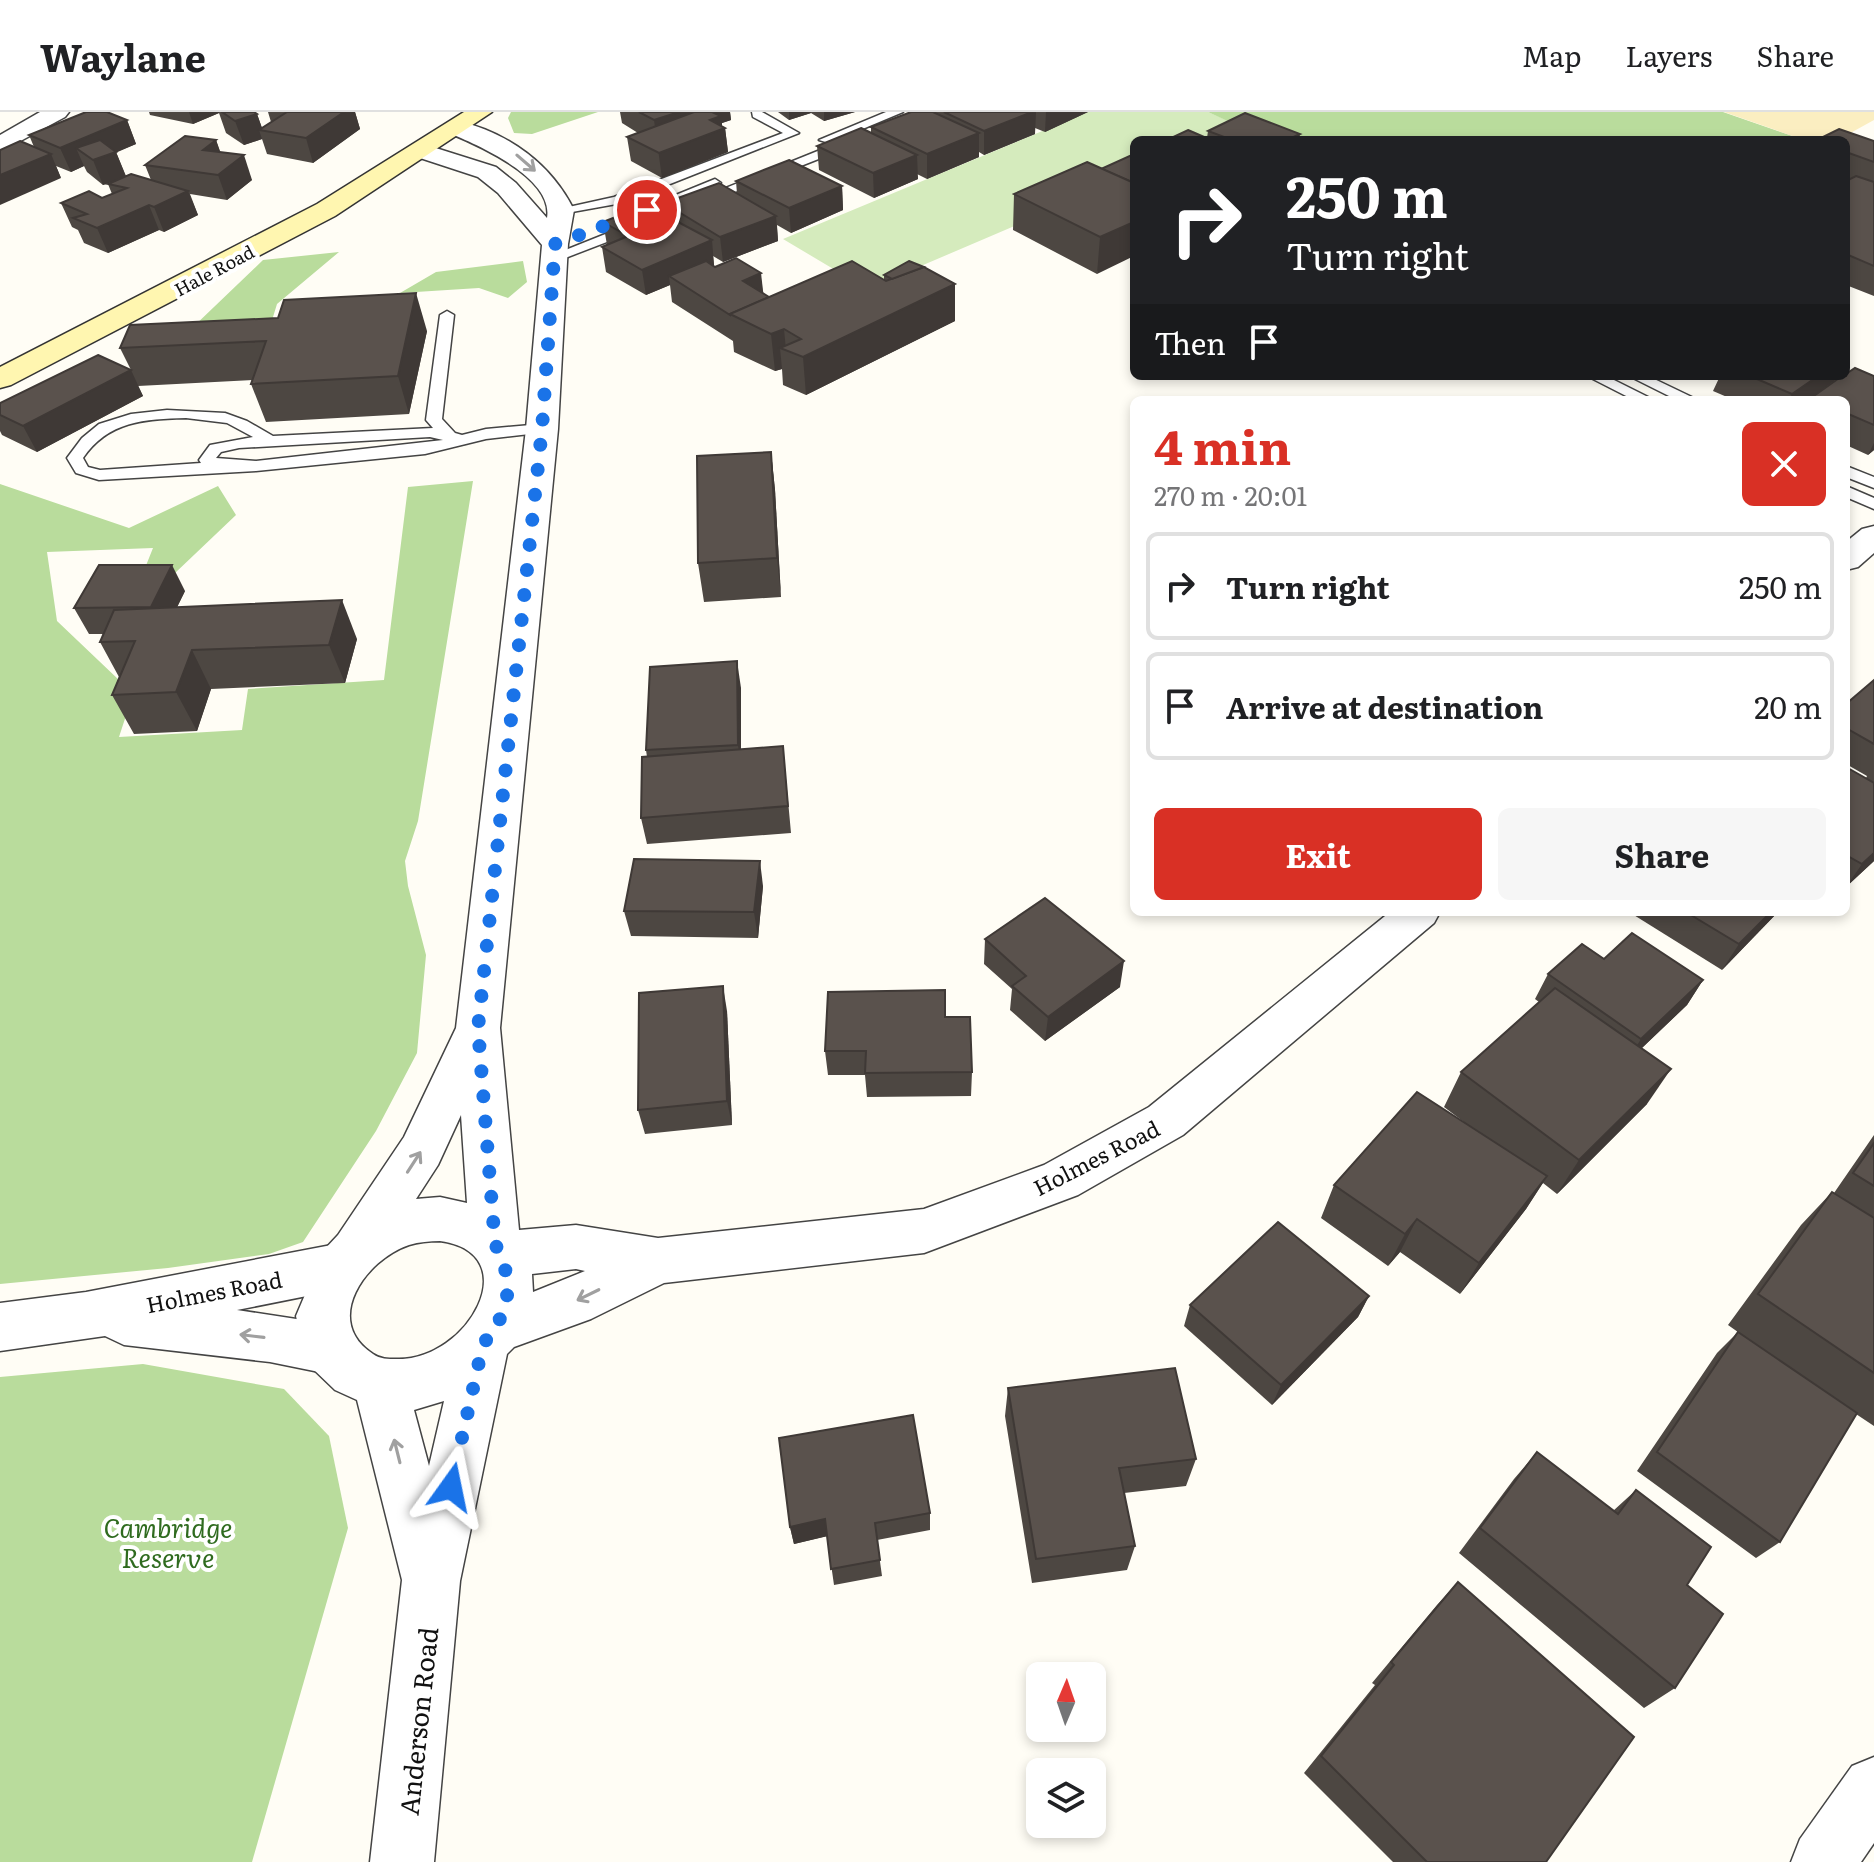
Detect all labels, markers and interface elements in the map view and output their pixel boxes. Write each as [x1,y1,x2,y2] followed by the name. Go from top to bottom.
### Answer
[40,27,206,84] text: Waylane
[1522,34,1581,76] text: Map
[1625,34,1712,76] text: Layers
[1756,34,1834,76] text: Share
[1286,152,1448,235] text: 250 m
[516,154,536,172] one-way arrow
[1154,168,1258,272] icon: right
[613,176,681,244] pin
[625,188,669,232] icon: arrive
[1286,228,1469,281] text: Turn right
[169,238,259,302] street label: Hale Road
[1154,320,1226,364] text: Then
[1242,320,1286,364] icon: arrive
[1154,409,1291,480] text: 4 min
[1742,422,1826,506] button: close
[1154,475,1307,514] text: 270 m · 20:01
[1158,564,1202,608] icon: right
[1226,564,1390,608] text: Turn right
[1739,564,1822,608] text: 250 m
[1158,684,1202,728] icon: arrive
[1226,684,1543,728] text: Arrive at destination
[1754,684,1822,728] text: 20 m
[1154,808,1482,900] button: Exit
[1498,808,1826,900] button: Share
[1027,1111,1165,1203] street label: Holmes Road
[406,1151,422,1174] one-way arrow
[143,1262,285,1320] street label: Holmes Road
[576,1288,600,1303] one-way arrow
[240,1328,265,1343] one-way arrow
[389,1439,404,1465] one-way arrow
[409,1445,493,1529] position arrow
[104,1507,232,1576] park label: Cambridge Reserve
[388,1625,446,1817] street label: Anderson Road
[1026,1662,1106,1742] north arrow
[1026,1662,1106,1838] map controls
[1026,1758,1106,1838] button: layers

